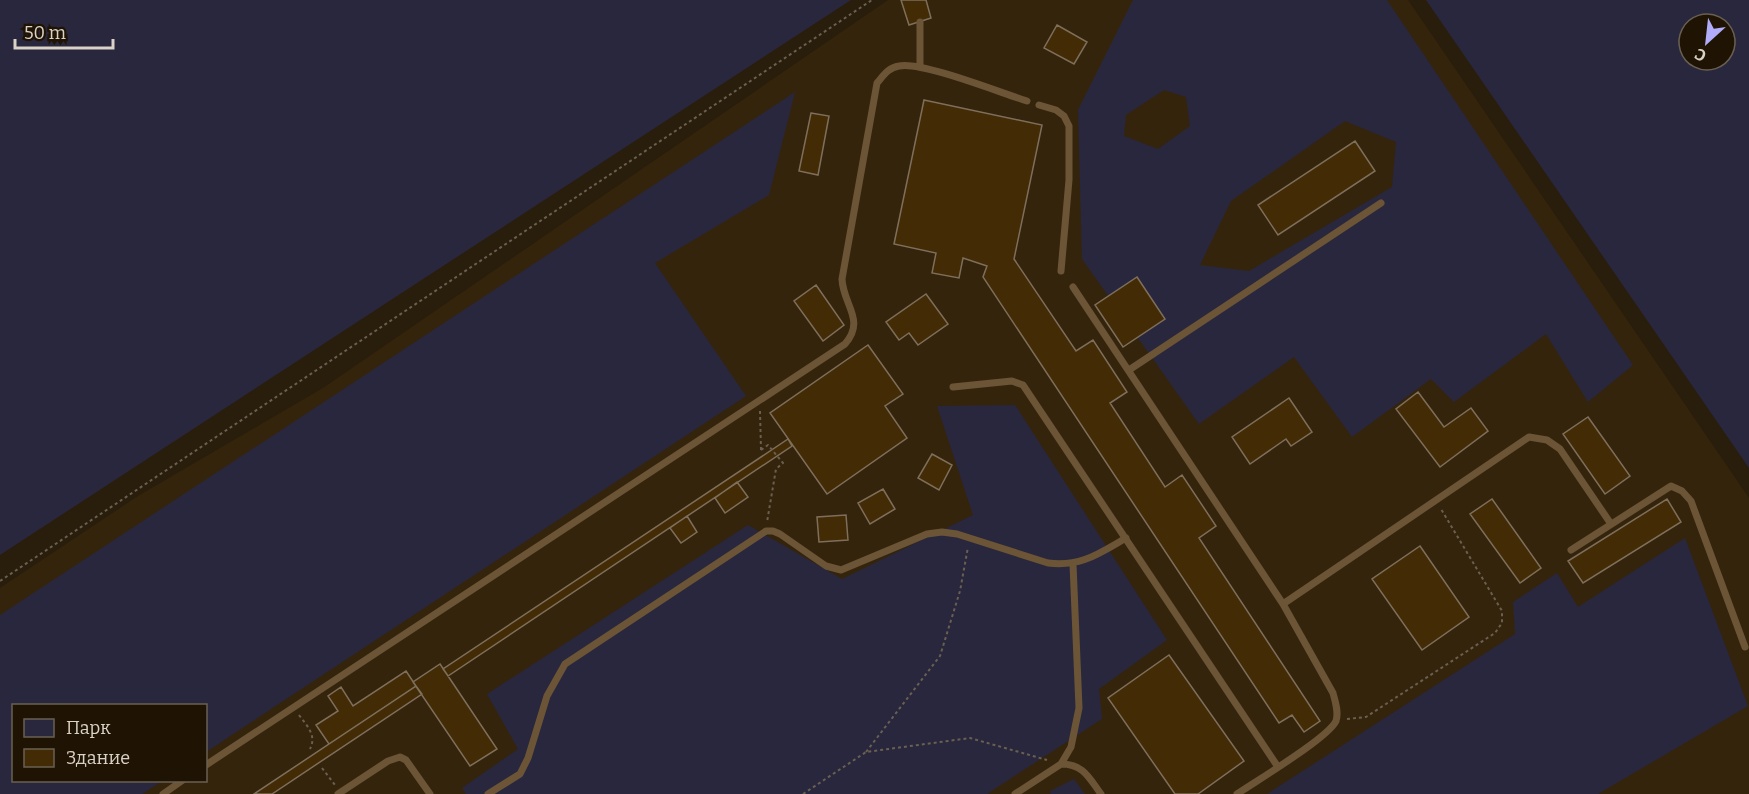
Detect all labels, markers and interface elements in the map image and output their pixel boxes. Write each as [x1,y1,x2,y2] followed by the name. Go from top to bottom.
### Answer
[15,12,112,50] scale bar
[1677,12,1737,72] north arrow
[24,22,66,44] text: 50 m
[1692,44,1709,66] text: С
[12,704,207,782] legend
[66,717,111,739] text: Парк
[66,747,130,769] text: Здание

